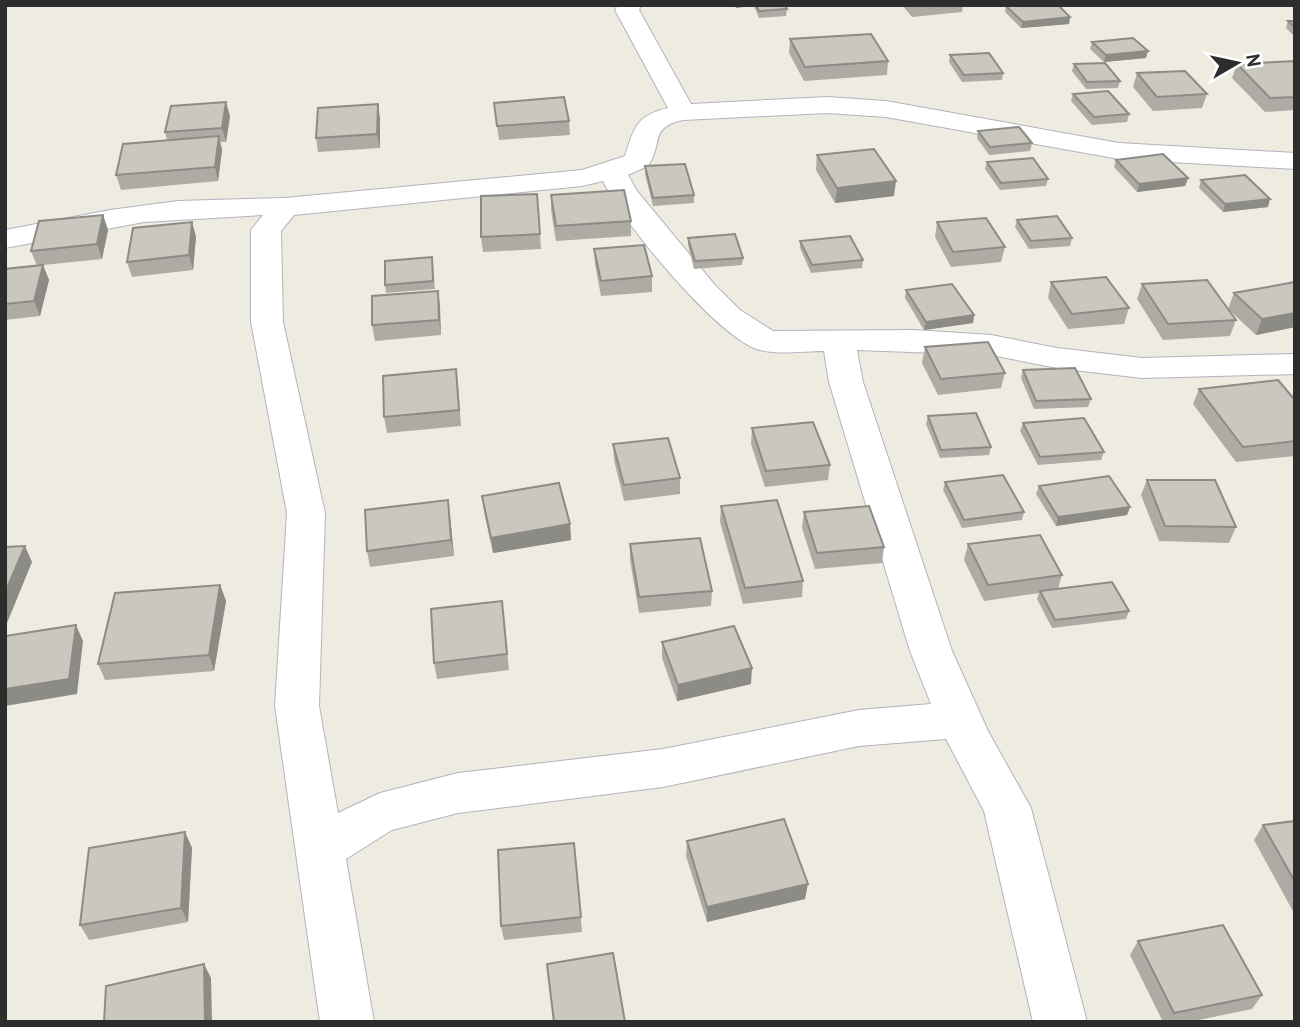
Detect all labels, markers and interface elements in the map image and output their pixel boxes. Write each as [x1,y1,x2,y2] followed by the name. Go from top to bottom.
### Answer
[1202,28,1272,98] north arrow
[1241,52,1267,68] text: N

